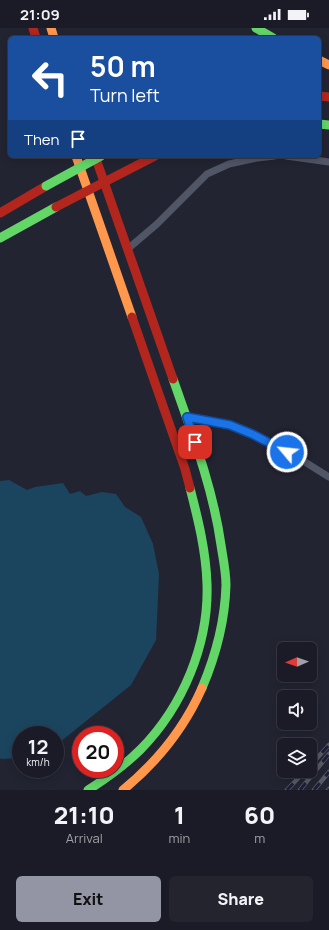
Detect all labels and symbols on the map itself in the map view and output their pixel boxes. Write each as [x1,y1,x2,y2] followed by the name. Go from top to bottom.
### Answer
[178,425,212,459] pin
[266,431,308,473] position arrow
[277,642,317,682] north arrow
[72,726,124,778] speed limit sign: 20

